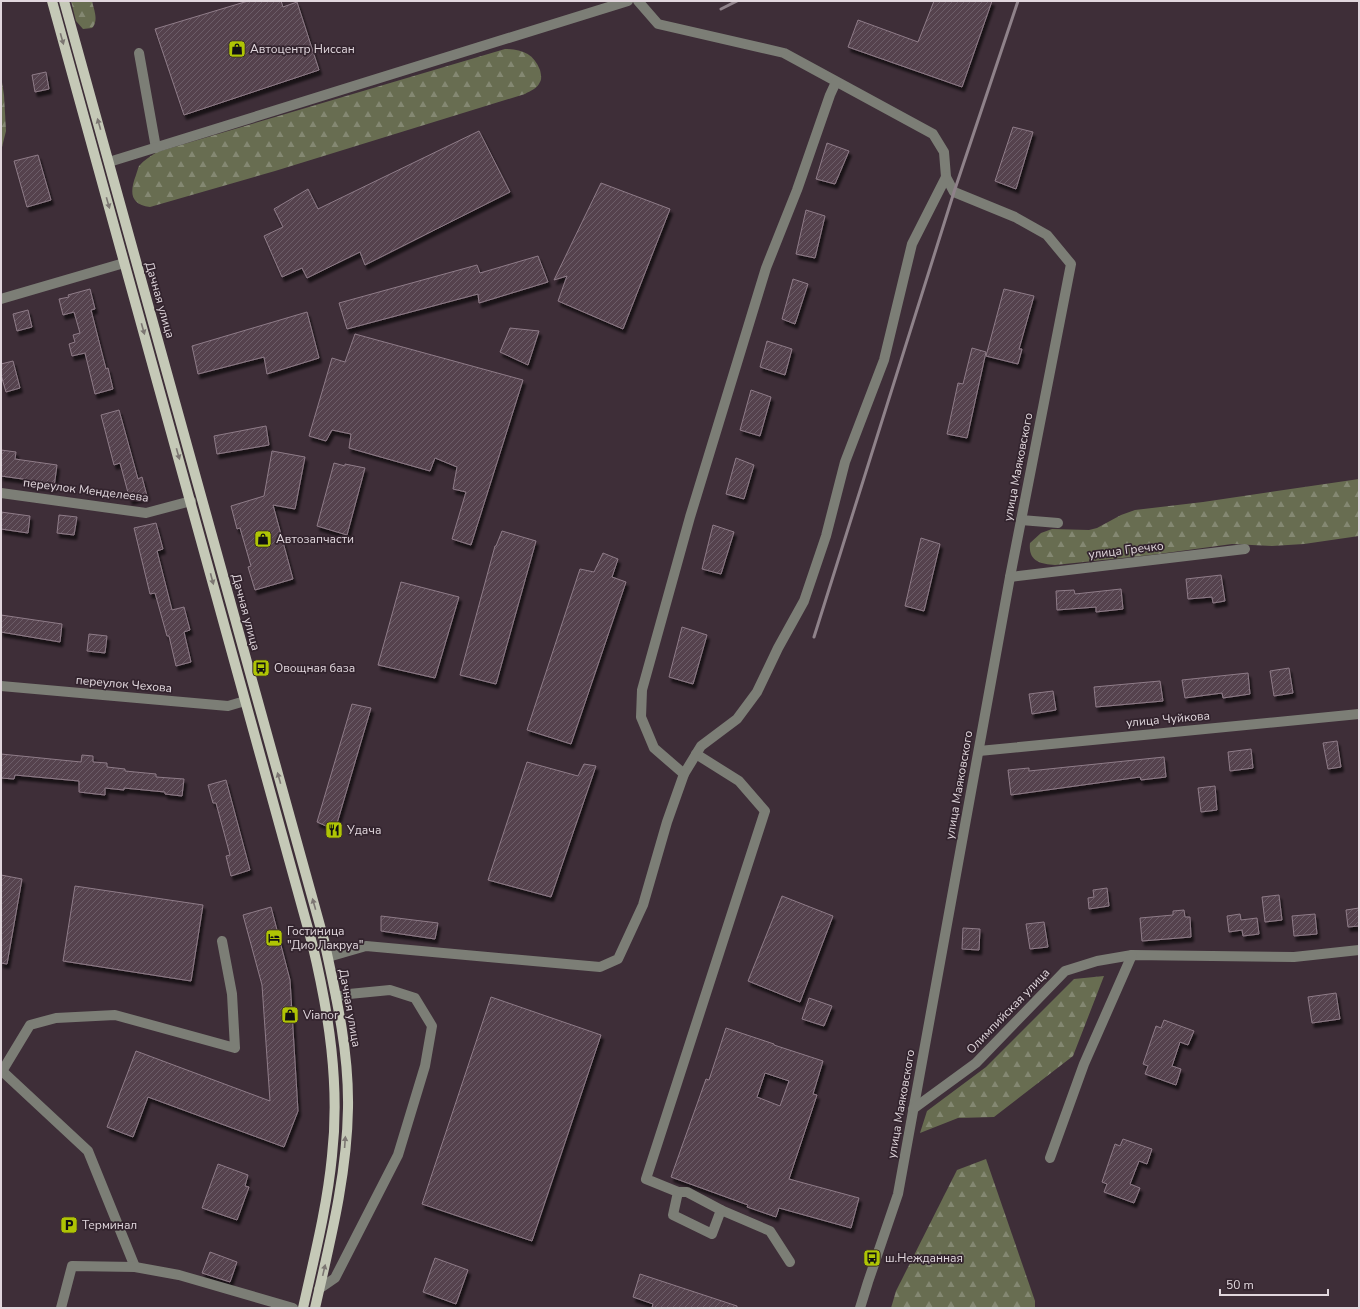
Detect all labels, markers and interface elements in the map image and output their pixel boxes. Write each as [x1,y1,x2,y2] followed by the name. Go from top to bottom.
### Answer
[59,33,65,45] one-way arrow
[227,39,247,59] shop icon: Автоцентр Ниссан
[250,41,355,57] place label: Автоцентр Ниссан
[95,118,101,131] one-way arrow
[105,198,111,210] one-way arrow
[141,260,179,340] street label: Дачная улица
[140,323,146,335] one-way arrow
[1000,411,1036,523] street label: улица Маяковского
[175,448,181,460] one-way arrow
[22,474,150,506] street label: переулок Менделеева
[253,529,273,549] shop icon: Автозапчасти
[276,531,354,547] place label: Автозапчасти
[1088,537,1165,563] street label: улица Гречко
[228,572,264,652] street label: Дачная улица
[209,573,215,585] one-way arrow
[251,658,271,678] bus stop icon: Овощная база
[274,660,355,676] place label: Овощная база
[75,672,173,696] street label: переулок Чехова
[1125,707,1211,731] street label: улица Чуйкова
[942,729,976,841] street label: улица Маяковского
[276,772,282,784] one-way arrow
[324,820,344,840] restaurant icon: Удача
[346,822,381,838] place label: Удача
[311,897,317,909] one-way arrow
[287,923,363,953] place label: Гостиница "Дио Лакруа"
[264,928,284,948] hotel icon: Гостиница "Дио Лакруа"
[963,965,1053,1057] street label: Олимпийская улица
[335,968,365,1048] street label: Дачная улица
[280,1005,300,1025] shop icon: Vianor
[302,1007,339,1023] place label: Vianor
[884,1048,918,1160] street label: улица Маяковского
[342,1136,349,1148] one-way arrow
[59,1215,79,1235] parking icon: Терминал
[82,1217,137,1233] place label: Терминал
[862,1248,882,1268] bus stop icon: ш.Нежданная
[885,1250,963,1266] place label: ш.Нежданная
[321,1264,327,1276] one-way arrow
[1220,1271,1328,1297] scale bar
[1226,1277,1254,1293] text: 50 m

